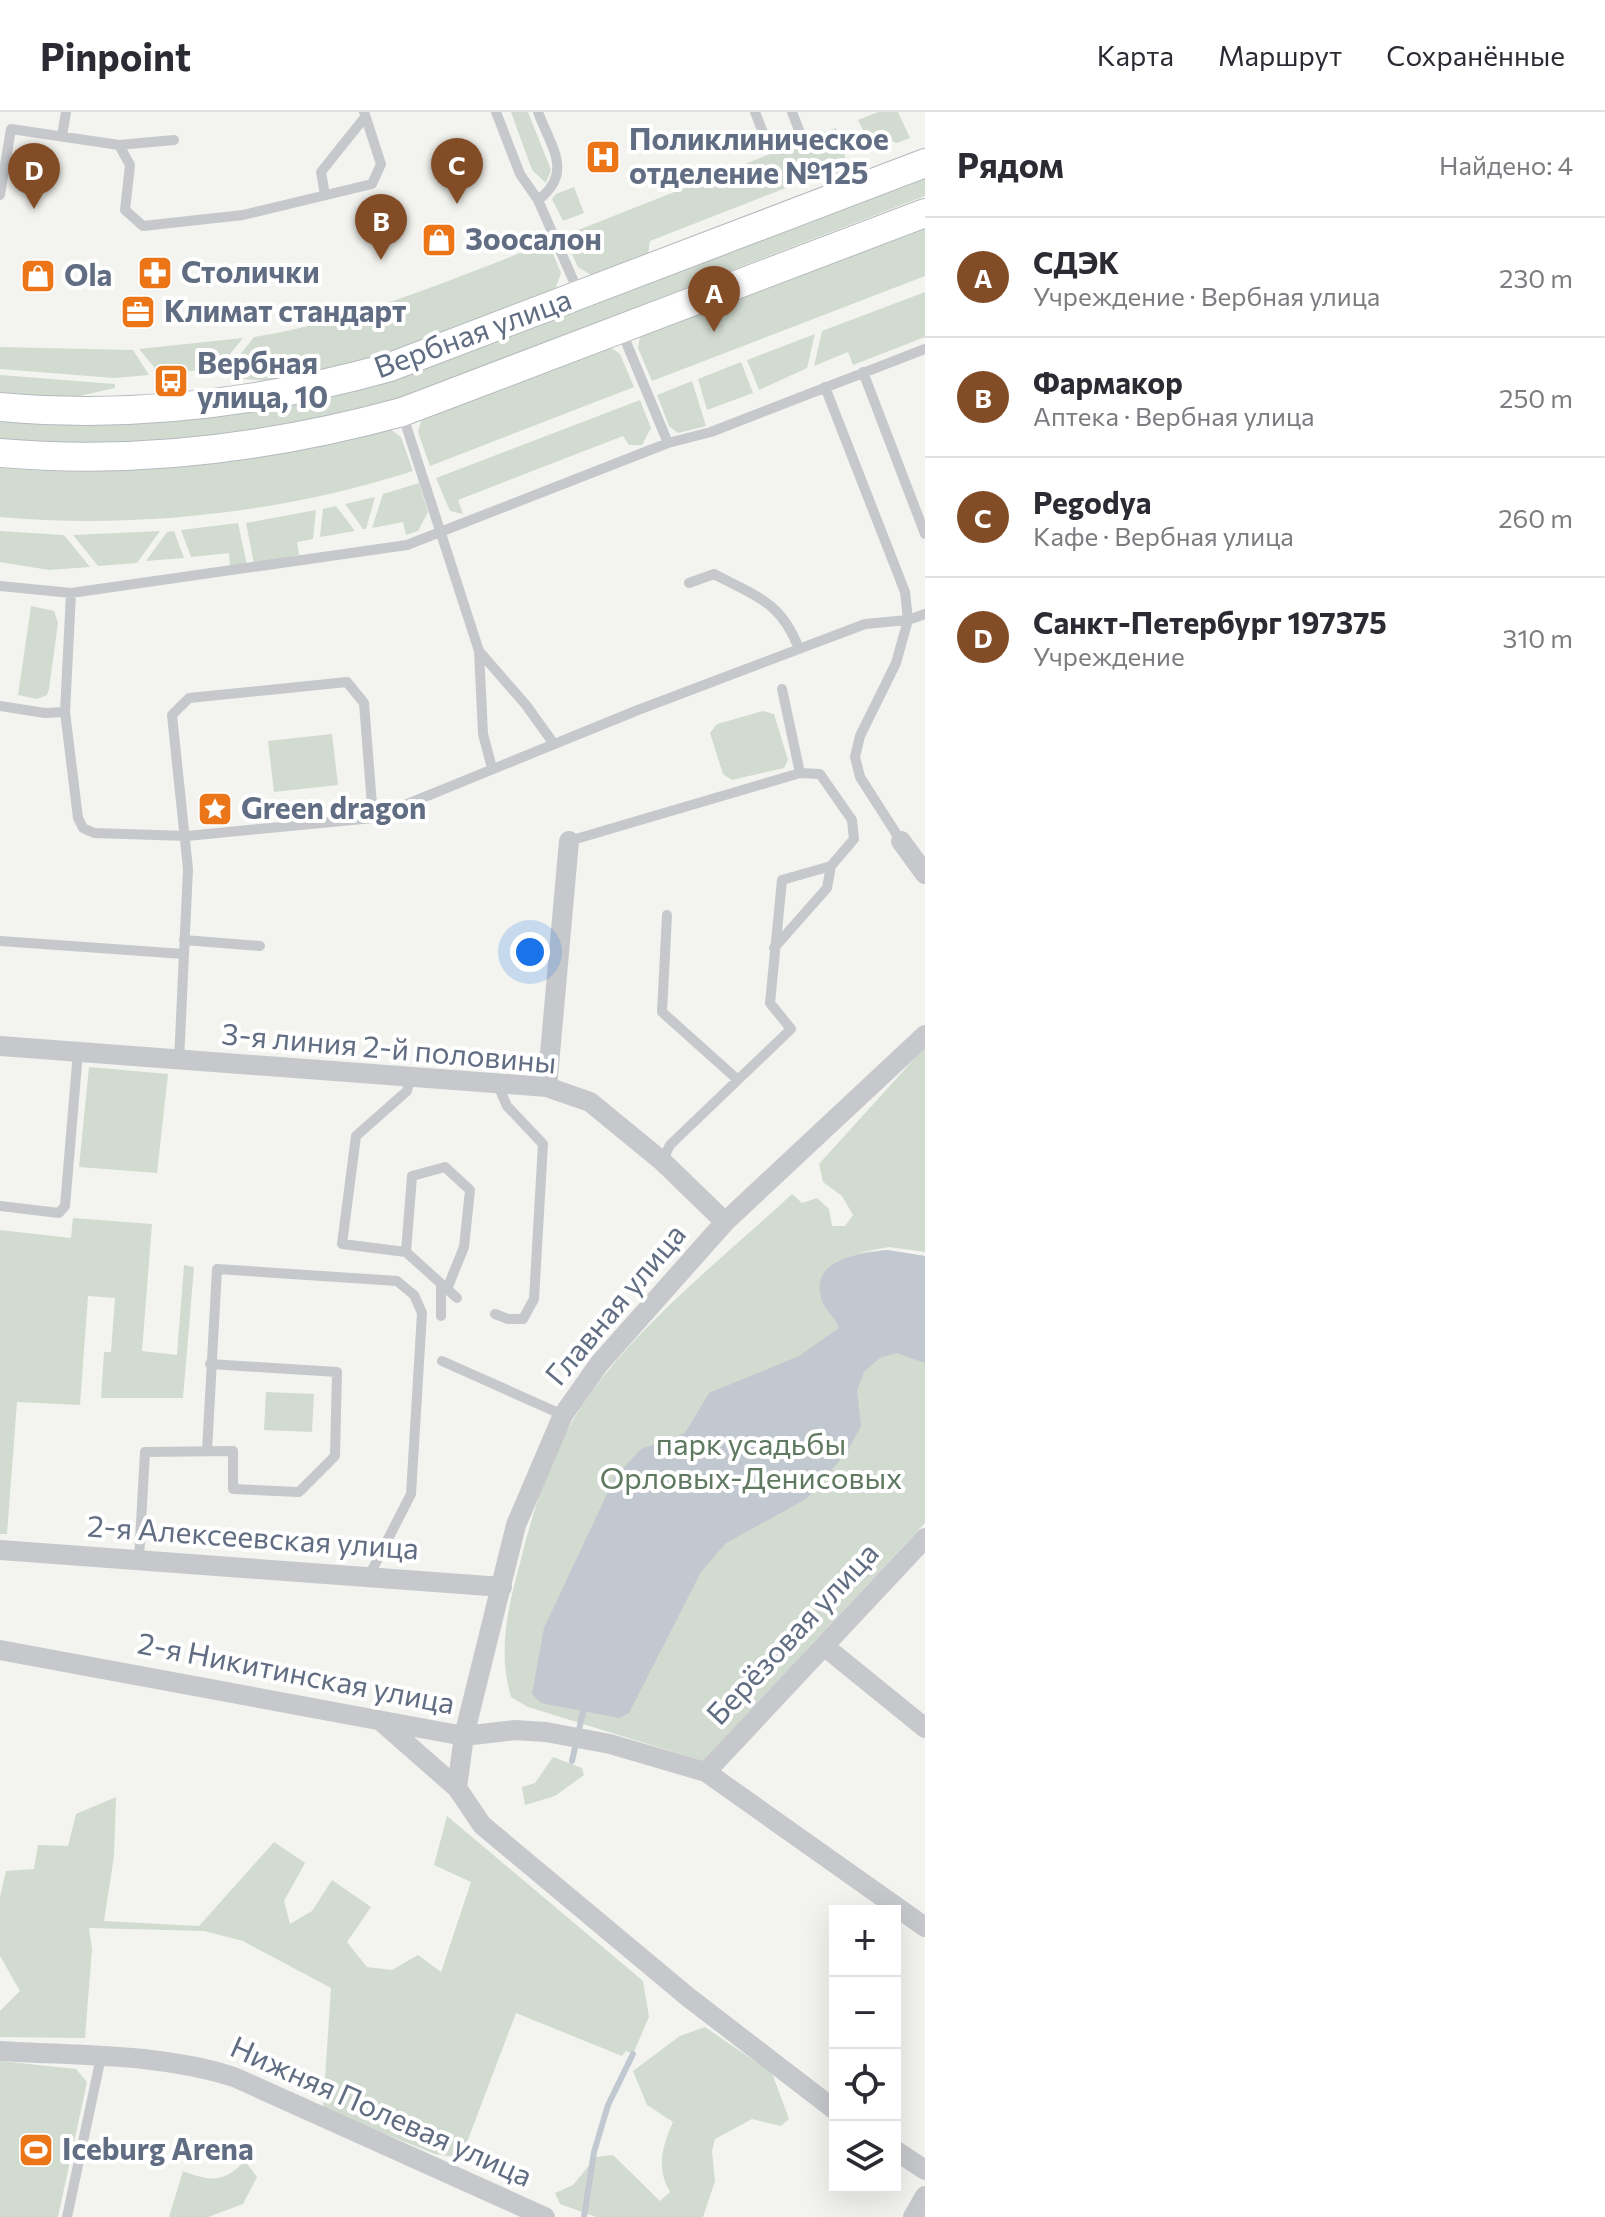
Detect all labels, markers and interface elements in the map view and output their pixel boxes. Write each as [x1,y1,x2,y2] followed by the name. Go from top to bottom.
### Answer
[40,32,191,79] text: Pinpoint
[1097,38,1174,72] text: Карта
[1218,38,1342,72] text: Маршрут
[1386,38,1565,72] text: Сохранённые
[629,119,889,190] place label: Поликлиническое отделение №125
[431,138,483,204] pin: C
[584,138,622,176] hospital icon: Поликлиническое отделение №125
[8,143,60,209] pin: D
[957,143,1064,185] text: Рядом
[1439,149,1573,180] text: Найдено: 4
[355,194,407,260] pin: B
[465,219,602,256] place label: Зоосалон
[420,221,458,259] shop icon: Зоосалон
[1033,243,1119,280] text: СДЭК
[181,252,320,289] place label: Столички
[136,254,174,292] pharmacy icon: Столички
[64,255,112,292] place label: Ola
[19,257,57,295] shop icon: Ola
[974,262,992,293] text: A
[1499,262,1573,293] text: 230 m
[688,266,740,332] pin: A
[368,279,576,384] street label: Вербная улица
[1033,280,1380,311] text: Учреждение · Вербная улица
[164,291,406,328] place label: Климат стандарт
[119,293,157,331] office icon: Климат стандарт
[197,343,328,414] place label: Вербная улица, 10
[152,362,190,400] bus stop icon: Вербная улица, 10
[1033,363,1183,400] text: Фармакор
[974,382,992,413] text: B
[1499,382,1573,413] text: 250 m
[1033,400,1315,431] text: Аптека · Вербная улица
[1033,483,1152,520] text: Pegodya
[974,502,992,533] text: C
[1498,502,1573,533] text: 260 m
[1033,520,1294,551] text: Кафе · Вербная улица
[1033,603,1387,640] text: Санкт-Петербург 197375
[973,622,993,653] text: D
[1502,622,1573,653] text: 310 m
[1033,640,1185,671] text: Учреждение
[241,788,426,825] place label: Green dragon
[196,790,234,828] place icon: Green dragon
[510,932,550,972] your location
[220,1013,558,1080] street label: 3-я линия 2-й половины
[536,1215,692,1392] street label: Главная улица
[600,1424,902,1495] park label: парк усадьбы Орловых-Денисовых
[86,1505,420,1566] street label: 2-я Алексеевская улица
[697,1534,885,1731] street label: Берёзовая улица
[135,1623,458,1720] street label: 2-я Никитинская улица
[829,1905,901,2193] map controls
[829,1905,901,1977] button: +
[829,1977,901,2049] button: −
[226,2026,539,2193] street label: Нижняя Полевая улица
[829,2049,901,2121] button: locate
[829,2121,901,2193] button: layers
[62,2129,254,2166] place label: Iceburg Arena
[17,2131,55,2169] sports icon: Iceburg Arena

